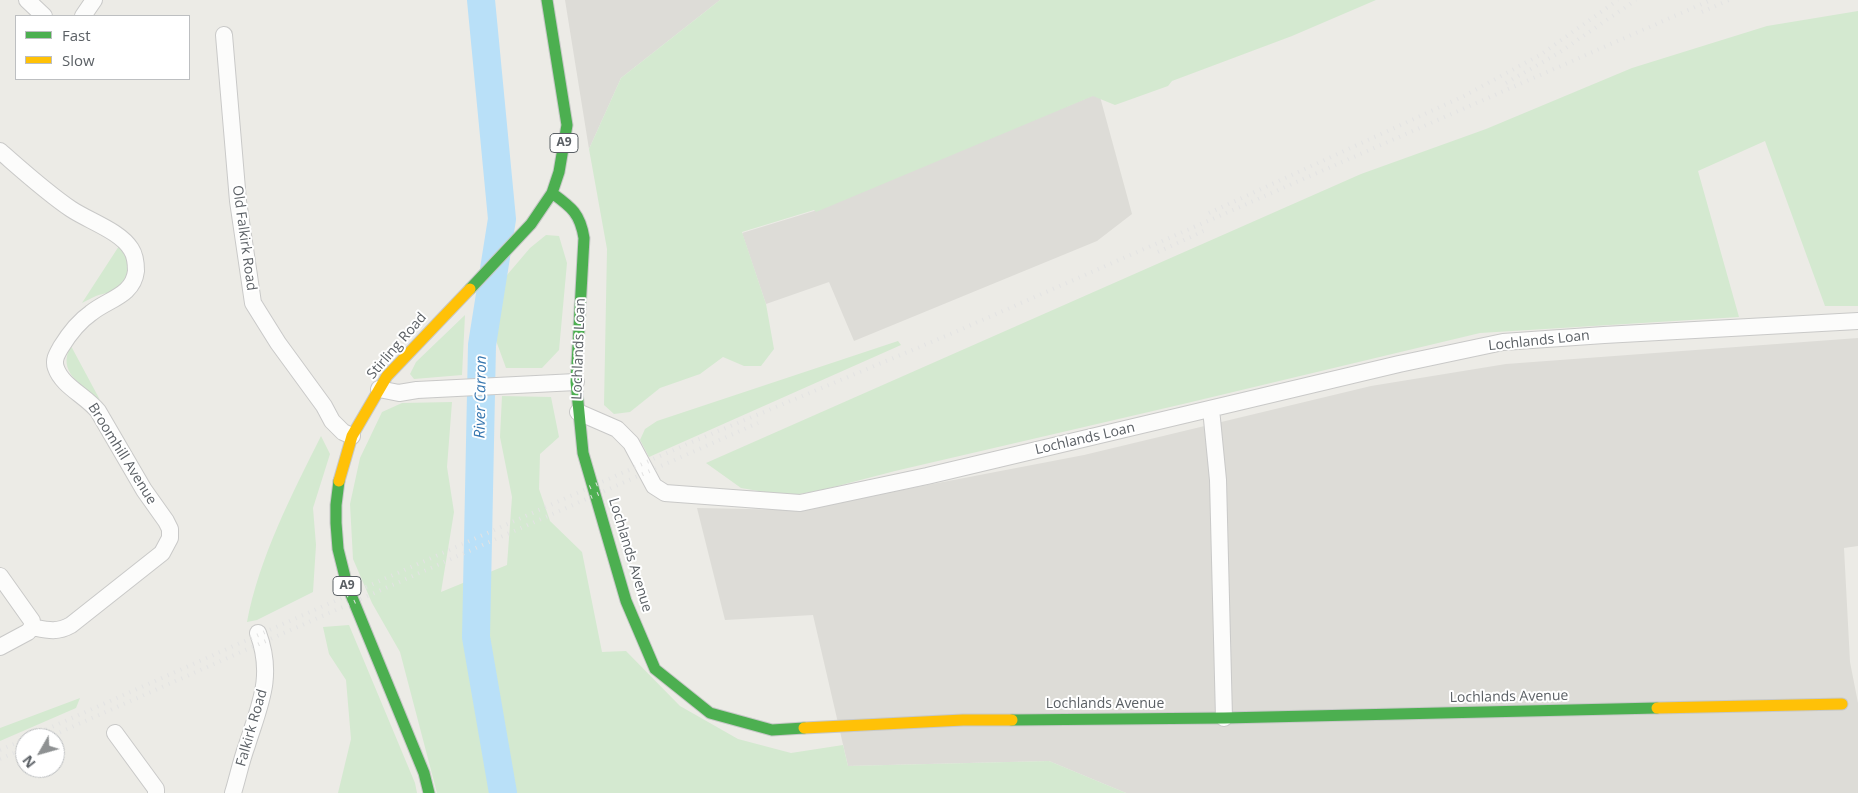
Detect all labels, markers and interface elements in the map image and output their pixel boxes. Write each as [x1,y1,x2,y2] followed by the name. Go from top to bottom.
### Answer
[15,15,190,80] legend
[62,25,91,45] text: Fast
[62,50,95,70] text: Slow
[550,134,578,152] road number: A9
[228,184,260,292] street label: Old Falkirk Road
[569,298,589,400] street label: Lochlands Loan
[364,309,430,383] street label: Stirling Road
[1487,327,1591,355] street label: Lochlands Loan
[471,355,491,439] water label: River Carron
[84,400,160,508] street label: Broomhill Avenue
[1033,419,1137,459] street label: Lochlands Loan
[605,496,655,614] street label: Lochlands Avenue
[333,576,361,596] road number: A9
[233,687,271,769] street label: Falkirk Road
[1450,688,1568,706] street label: Lochlands Avenue
[1046,696,1164,712] street label: Lochlands Avenue
[15,728,65,778] north arrow
[18,752,40,772] text: N

